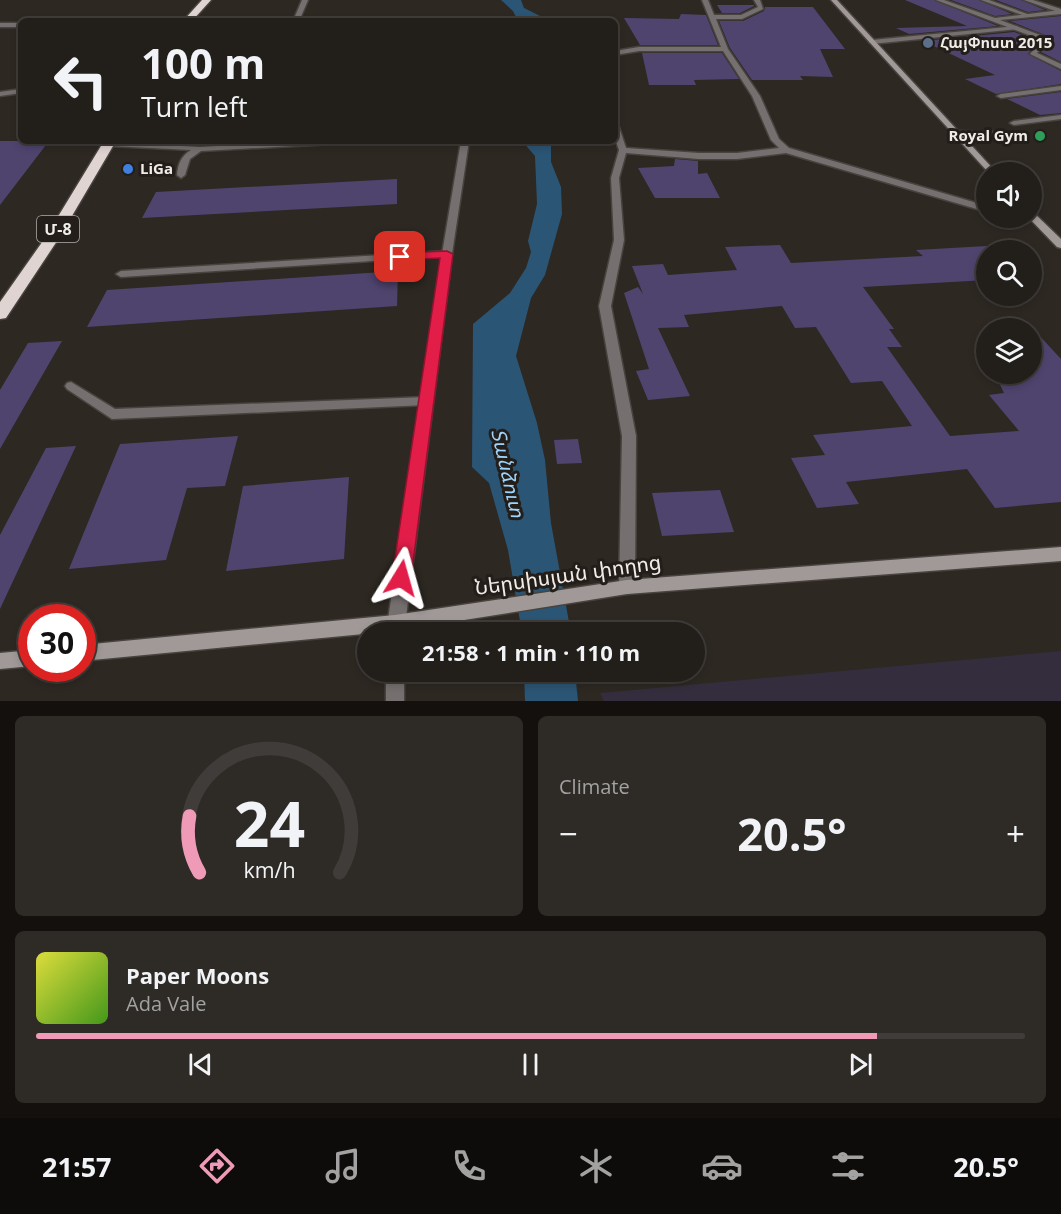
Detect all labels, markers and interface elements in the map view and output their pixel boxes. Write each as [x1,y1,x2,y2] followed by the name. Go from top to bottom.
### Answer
[940,32,1052,52] place label: ՀայՓոստ 2015
[141,34,265,91] text: 100 m
[921,36,935,50] marker: ՀայՓոստ 2015
[42,42,120,120] icon: left
[141,88,248,125] text: Turn left
[949,125,1028,145] place label: Royal Gym
[1033,129,1047,143] marker: Royal Gym
[140,158,173,178] place label: LiGa
[121,162,135,176] marker: LiGa
[976,162,1042,384] map controls
[976,162,1042,228] button: sound
[37,216,79,242] road number: Մ-8
[374,231,425,282] pin
[383,240,416,273] icon: arrive
[976,240,1042,306] button: search
[976,318,1042,384] button: layers
[485,426,532,520] water label: Տանձուտ
[369,546,433,610] position arrow
[473,547,663,601] street label: Ներսիսյան փողոց
[18,604,96,682] speed limit sign: 30
[422,637,640,667] text: 21:58 · 1 min · 110 m
[559,773,630,800] text: Climate
[233,780,305,865] text: 24
[737,803,847,864] text: 20.5°
[559,811,578,856] text: −
[1006,811,1025,856] text: +
[243,855,295,884] text: km/h
[126,960,269,990] text: Paper Moons
[126,990,207,1017] text: Ada Vale
[184,1048,217,1081] icon: previous
[514,1048,547,1081] icon: pause
[844,1048,877,1081] icon: next
[196,1145,238,1187] icon: directions
[322,1145,364,1187] icon: music
[448,1145,490,1187] icon: phone
[575,1145,617,1187] icon: climate
[701,1145,743,1187] icon: car
[827,1145,869,1187] icon: filters
[42,1148,112,1185] text: 21:57
[953,1148,1019,1185] text: 20.5°

